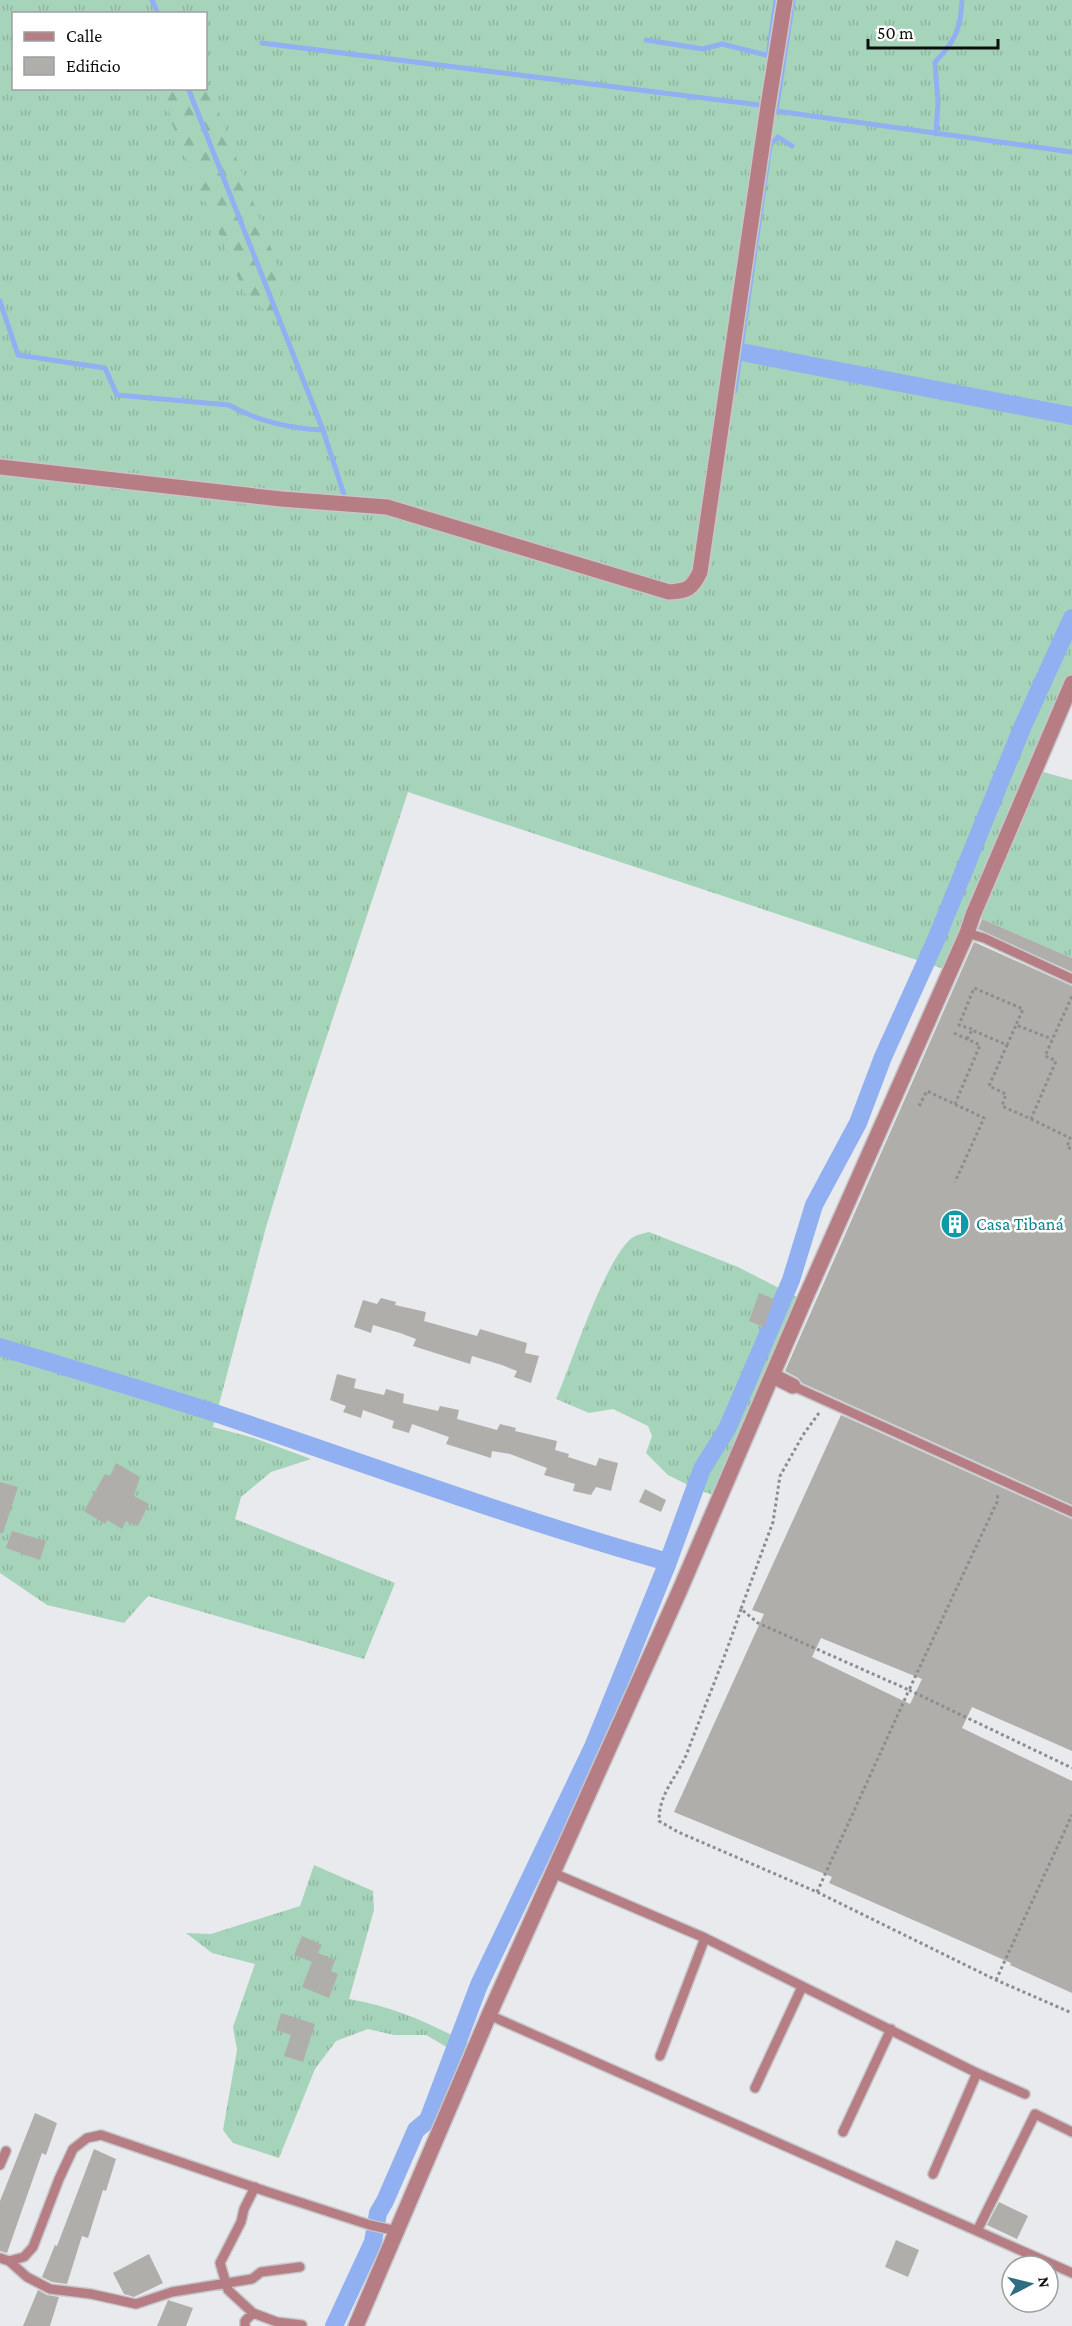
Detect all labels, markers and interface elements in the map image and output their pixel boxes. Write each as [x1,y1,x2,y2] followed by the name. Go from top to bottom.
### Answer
[12,12,207,90] legend
[868,12,998,50] scale bar
[877,23,914,43] text: 50 m
[66,26,102,46] text: Calle
[66,56,121,76] text: Edificio
[939,1208,971,1240] building icon: Casa Tibaná
[976,1214,1064,1234] place label: Casa Tibaná
[1000,2254,1060,2314] north arrow
[1035,2276,1054,2289] text: N

